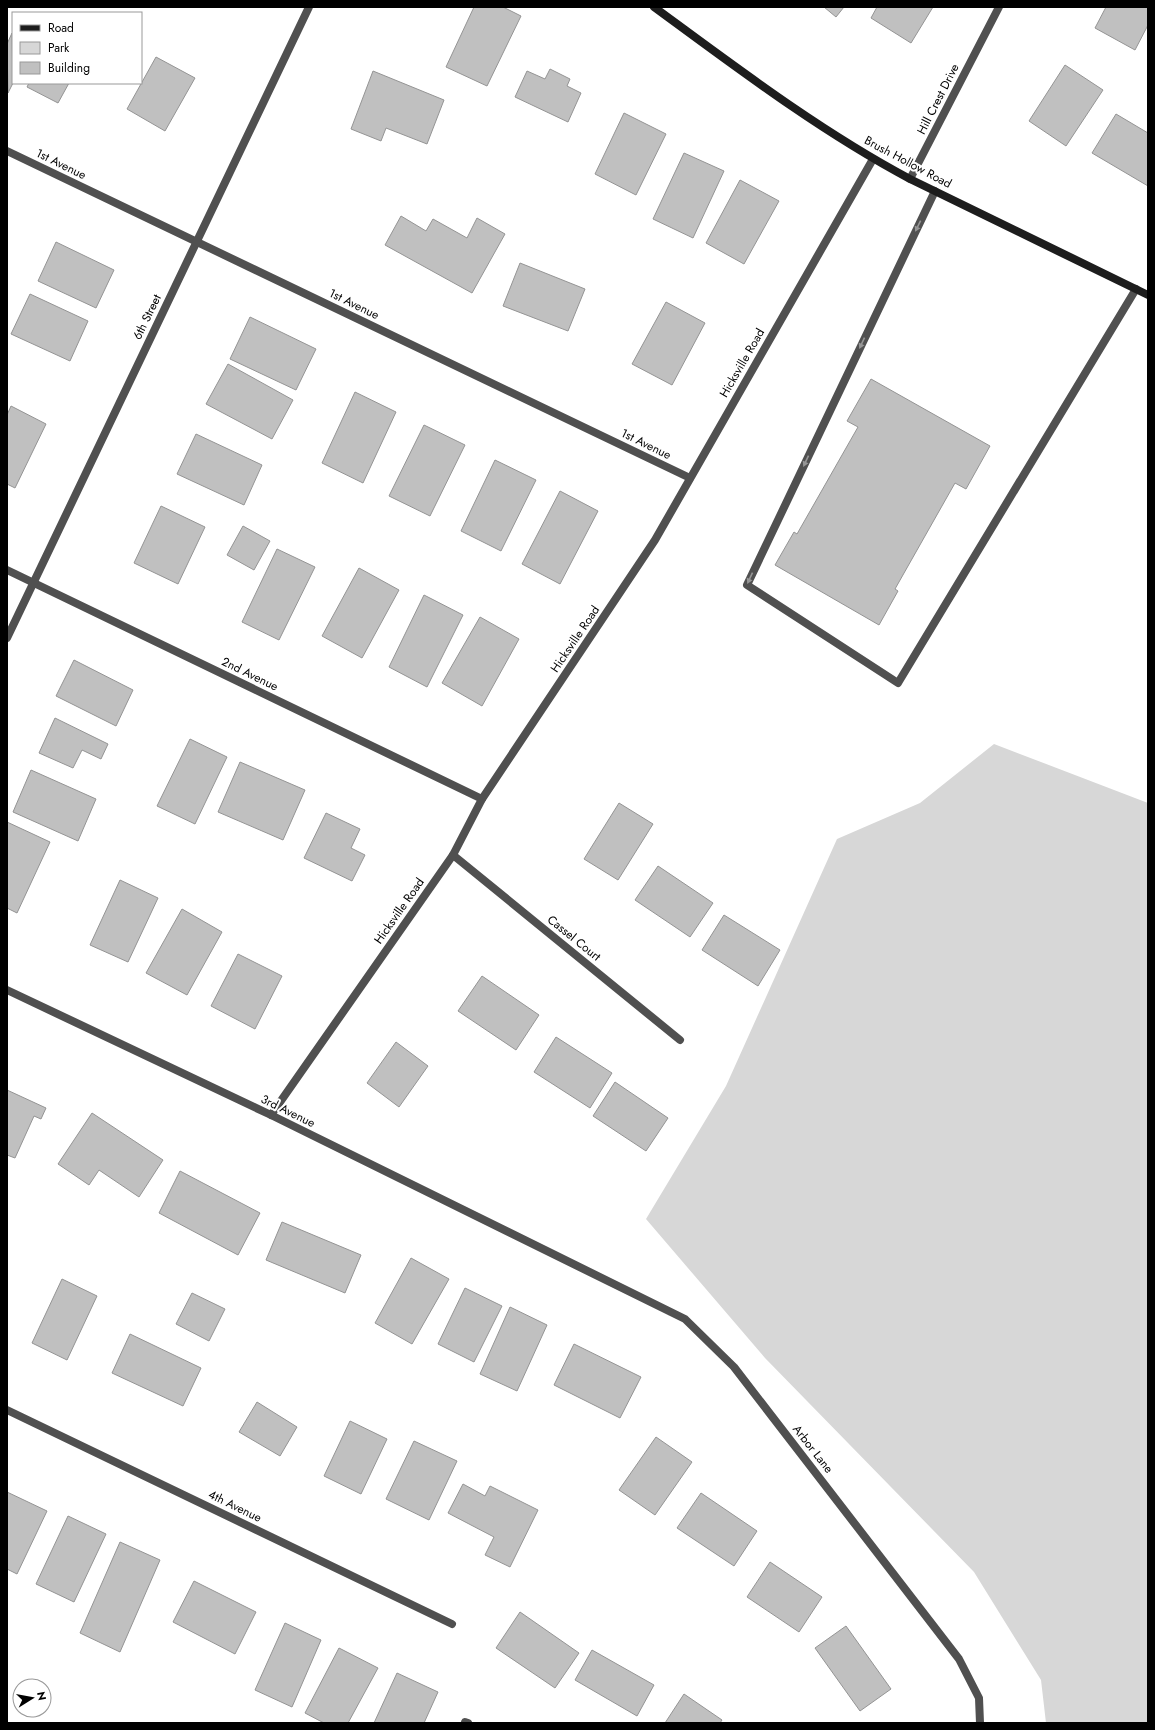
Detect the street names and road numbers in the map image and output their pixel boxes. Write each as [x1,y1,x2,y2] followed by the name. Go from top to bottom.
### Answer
[912,61,964,137] street label: Hill Crest Drive
[861,131,955,193] street label: Brush Hollow Road
[33,144,89,184] street label: 1st Avenue
[326,284,382,324] street label: 1st Avenue
[128,291,166,343] street label: 6th Street
[715,325,769,401] street label: Hicksville Road
[618,424,674,464] street label: 1st Avenue
[546,602,604,676] street label: Hicksville Road
[219,653,281,695] street label: 2nd Avenue
[370,874,428,948] street label: Hicksville Road
[543,911,605,965] street label: Cassel Court
[258,1090,318,1132] street label: 3rd Avenue
[788,1421,838,1477] street label: Arbor Lane
[205,1485,265,1527] street label: 4th Avenue

